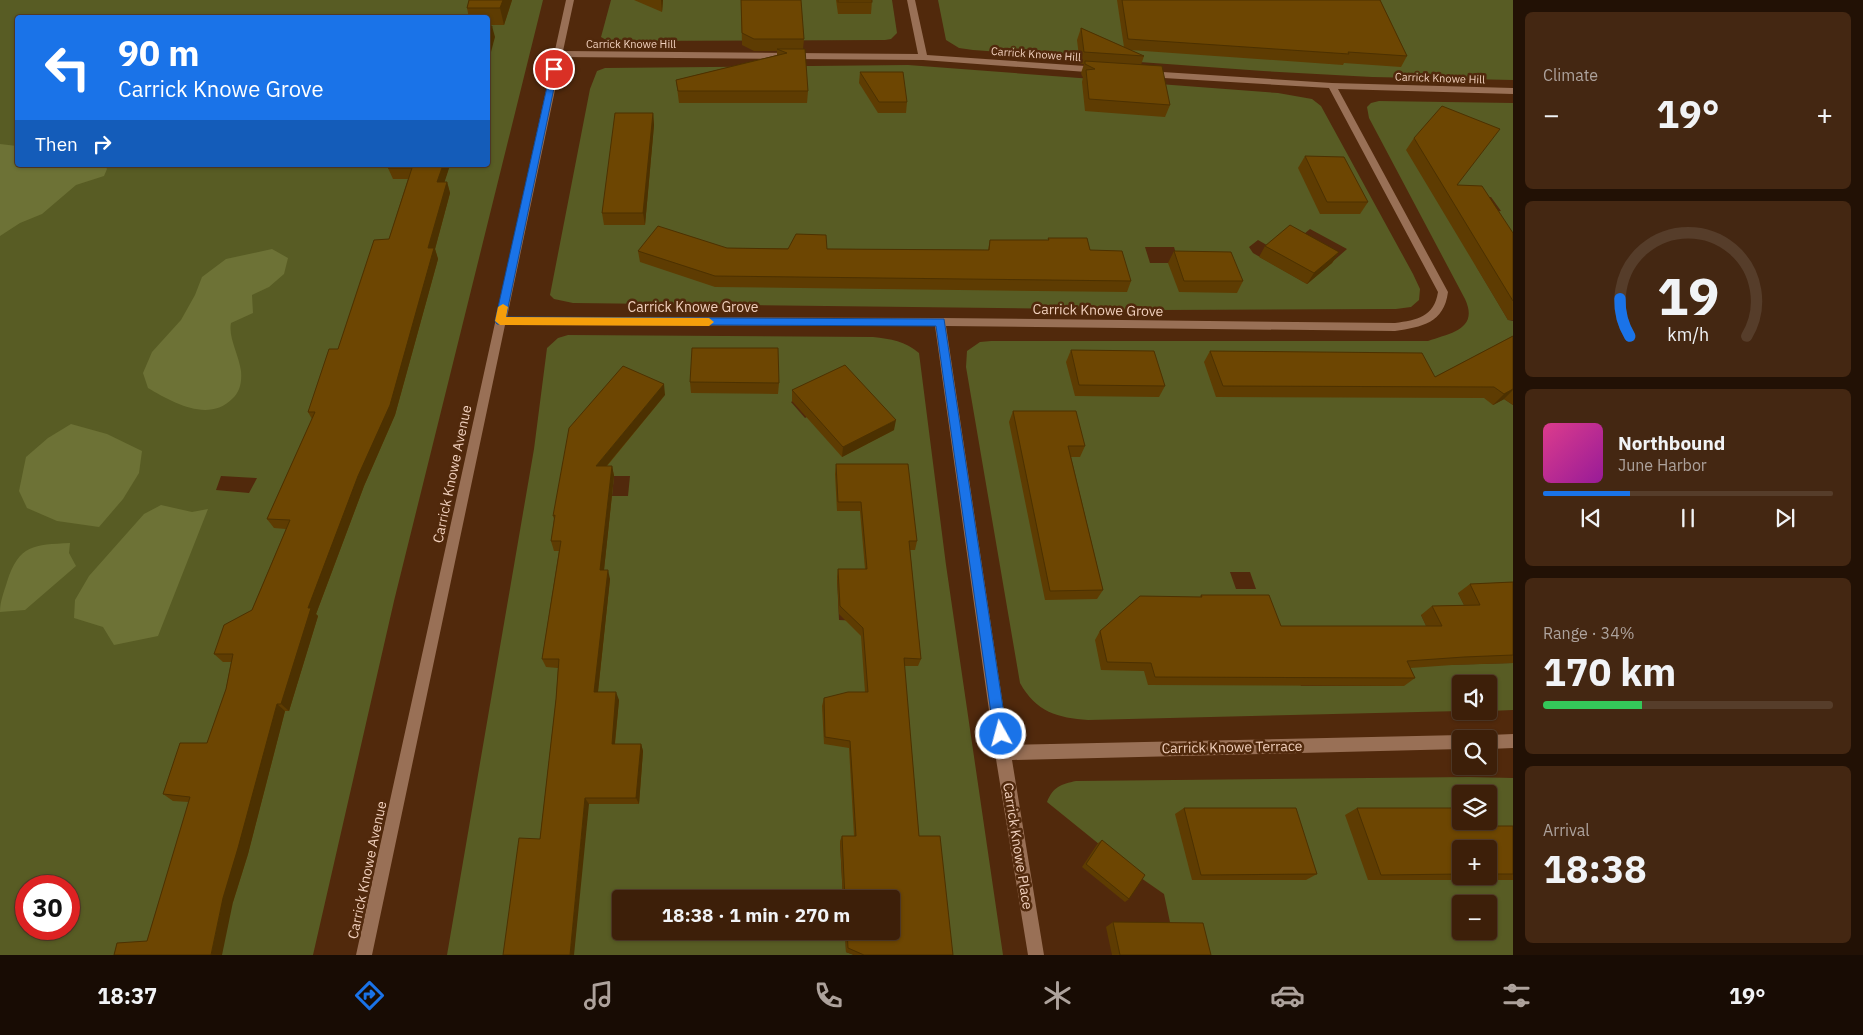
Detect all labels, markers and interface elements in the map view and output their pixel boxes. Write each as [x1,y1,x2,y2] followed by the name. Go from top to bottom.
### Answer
[118,30,200,76] text: 90 m
[35,35,100,100] icon: left
[586,37,676,51] street label: Carrick Knowe Hill
[991,44,1081,64] street label: Carrick Knowe Hill
[533,48,575,90] pin
[540,55,568,83] icon: arrive
[1543,65,1598,85] text: Climate
[1395,69,1485,87] street label: Carrick Knowe Hill
[118,74,324,103] text: Carrick Knowe Grove
[1656,89,1720,138] text: 19°
[1543,96,1560,133] text: −
[1816,96,1833,133] text: +
[88,130,116,158] icon: right
[35,132,78,156] text: Then
[1657,262,1719,329] text: 19
[628,298,759,316] street label: Carrick Knowe Grove
[1032,300,1164,320] street label: Carrick Knowe Grove
[1667,323,1709,346] text: km/h
[429,403,475,545] street label: Carrick Knowe Avenue
[1618,431,1725,455] text: Northbound
[1618,455,1707,475] text: June Harbor
[1577,504,1605,532] icon: previous
[1674,504,1702,532] icon: pause
[1771,504,1799,532] icon: next
[1543,623,1635,643] text: Range · 34%
[1543,647,1676,696] text: 170 km
[1452,675,1497,940] map controls
[1452,675,1497,720] button: sound
[974,707,1026,759] position arrow
[1452,730,1497,775] button: search
[1161,737,1303,757] street label: Carrick Knowe Terrace
[999,781,1037,911] street label: Carrick Knowe Place
[1452,785,1497,830] button: layers
[344,799,390,941] street label: Carrick Knowe Avenue
[1543,820,1590,840] text: Arrival
[1452,840,1497,885] button: +
[1543,844,1647,893] text: 18:38
[15,875,80,940] speed limit sign: 30
[1452,895,1497,940] button: −
[662,903,850,927] text: 18:38 · 1 min · 270 m
[352,978,387,1013] icon: directions
[581,978,616,1013] icon: music
[811,978,846,1013] icon: phone
[1040,978,1075,1013] icon: climate
[1270,978,1305,1013] icon: car
[1499,978,1534,1013] icon: filters
[97,981,157,1010] text: 18:37
[1729,981,1766,1010] text: 19°

